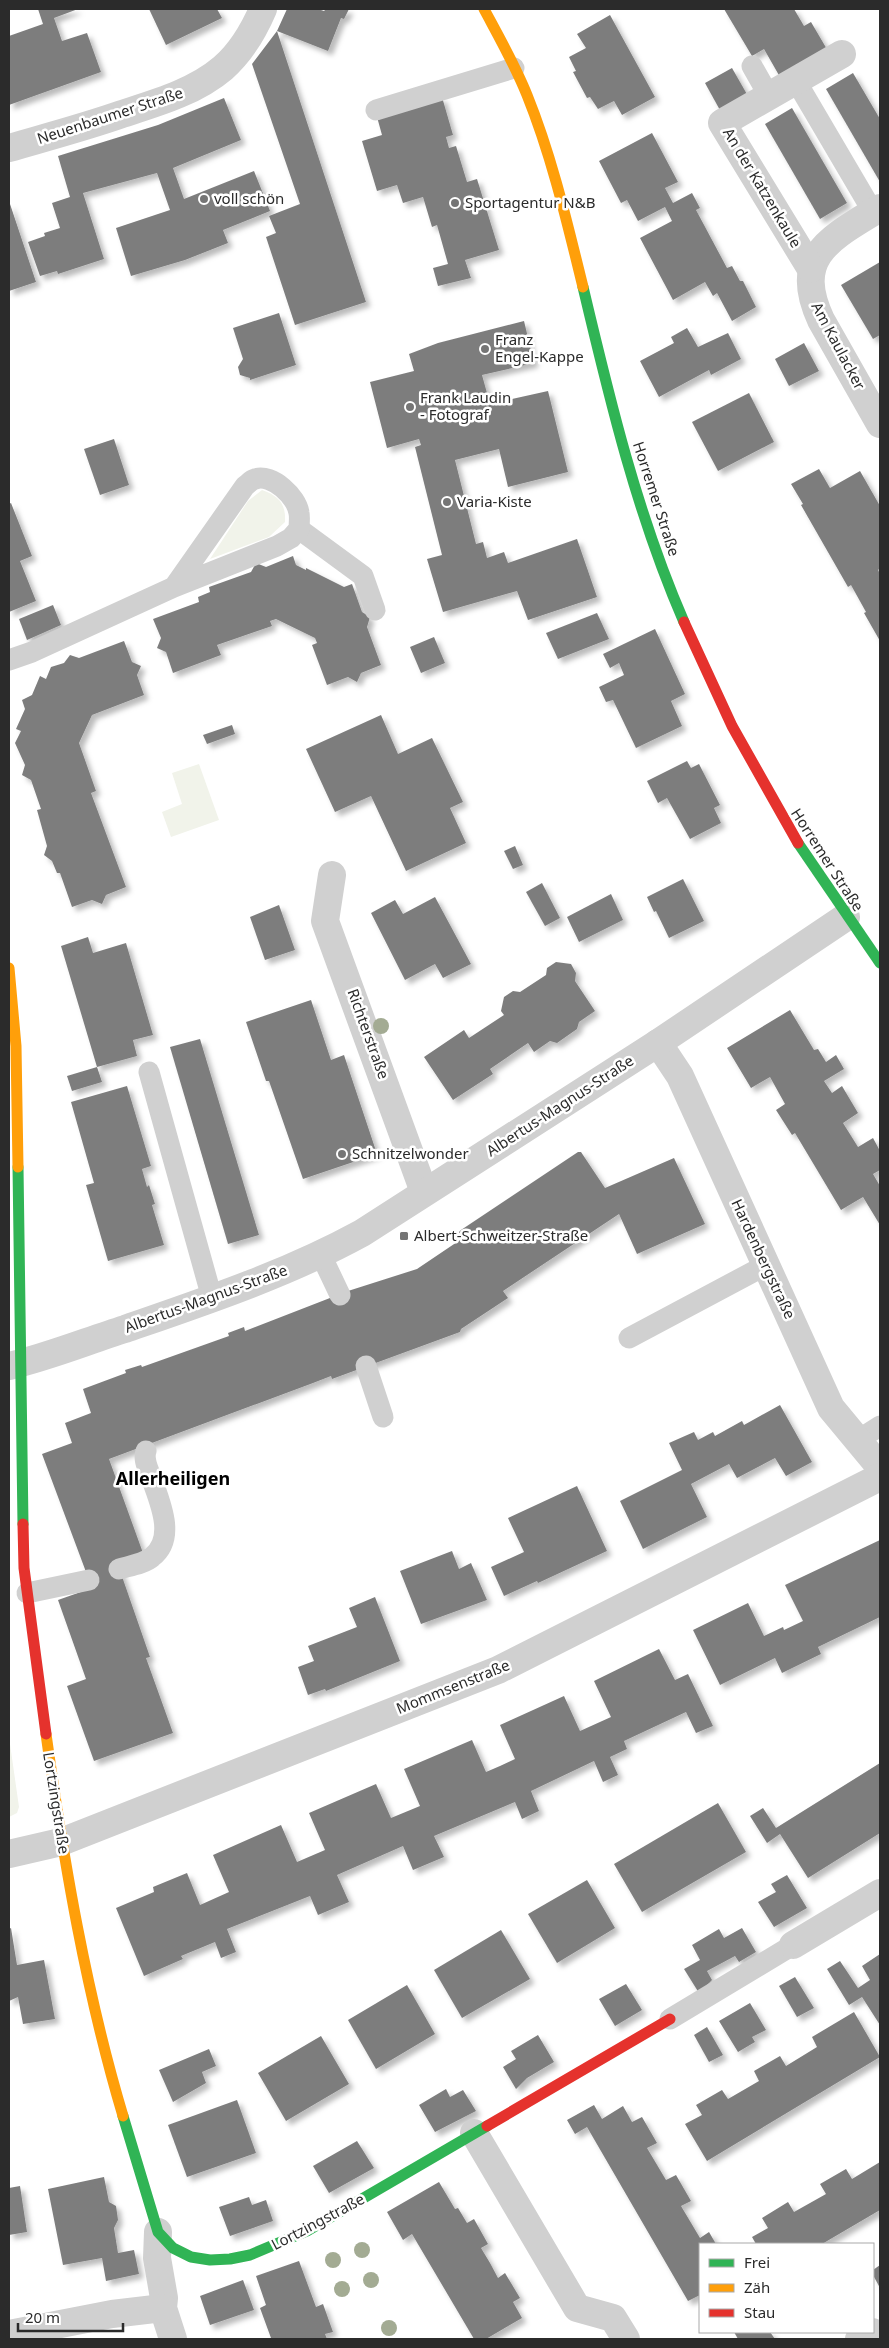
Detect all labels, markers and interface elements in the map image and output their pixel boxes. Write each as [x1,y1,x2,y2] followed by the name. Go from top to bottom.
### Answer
[34,82,185,148] street label: Neuenbaumer Straße
[719,124,807,251] street label: An der Katzenkaule
[214,188,284,208] place label: voll schön
[465,192,595,212] place label: Sportagentur N&B
[198,193,210,205] marker: voll schön
[449,197,461,209] marker: Sportagentur N&B
[807,298,870,393] street label: Am Kaulacker
[495,329,584,366] place label: Franz Engel-Kappe
[479,343,491,355] marker: Franz Engel-Kappe
[420,387,511,424] place label: Frank Laudin - Fotograf
[404,401,416,413] marker: Frank Laudin - Fotograf
[629,439,685,558] street label: Horremer Straße
[457,491,532,511] place label: Varia-Kiste
[441,496,453,508] marker: Varia-Kiste
[787,804,869,915] street label: Horremer Straße
[343,986,395,1082] street label: Richterstraße
[482,1050,637,1160] street label: Albertus-Magnus-Straße
[352,1143,469,1163] place label: Schnitzelwonder
[336,1148,348,1160] marker: Schnitzelwonder
[727,1195,800,1322] street label: Hardenbergstraße
[414,1225,588,1245] place label: Albert-Schweitzer-Straße
[398,1230,410,1242] marker: Albert-Schweitzer-Straße
[122,1259,290,1337] street label: Albertus-Magnus-Straße
[116,1466,230,1490] district label: Allerheiligen
[393,1654,512,1718] street label: Mommsenstraße
[39,1751,75,1855] street label: Lortzingstraße
[267,2188,368,2254] street label: Lortzingstraße
[699,2243,874,2333] legend
[744,2252,770,2272] text: Frei
[744,2277,770,2297] text: Zäh
[18,2300,122,2332] scale bar
[744,2302,775,2322] text: Stau
[25,2307,60,2327] text: 20 m

